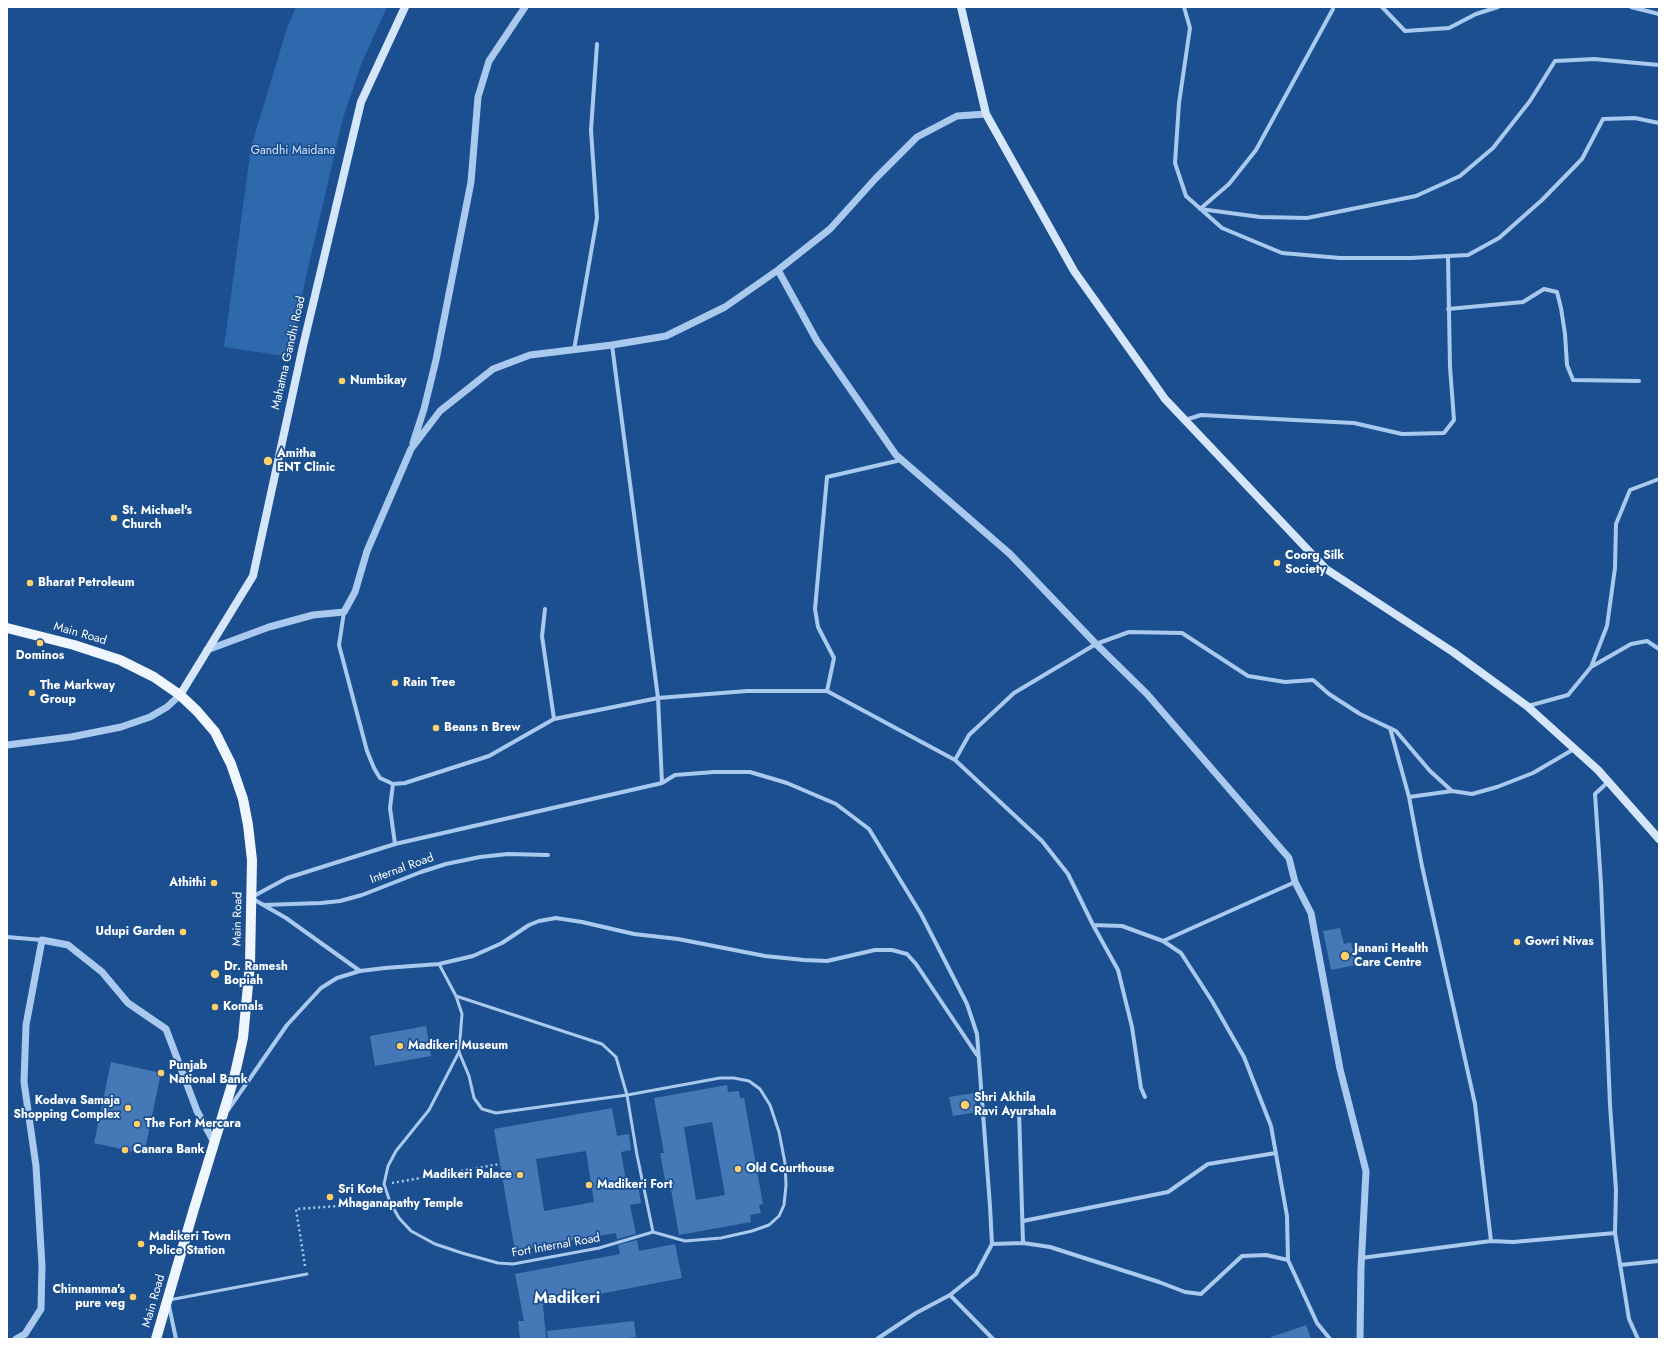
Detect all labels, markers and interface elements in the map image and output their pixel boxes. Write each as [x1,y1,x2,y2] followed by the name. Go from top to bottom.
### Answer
[251,144,335,158] park label: Gandhi Maidana
[269,295,309,411] street label: Mahatma Gandhi Road
[350,374,407,388] place label: Numbikay
[337,376,347,386] marker: Numbikay
[277,447,335,475] place label: Amitha ENT Clinic
[262,455,274,467] marker: Amitha ENT Clinic
[122,504,192,532] place label: St. Michael's Church
[109,513,119,523] marker: St. Michael's Church
[1285,549,1344,577] place label: Coorg Silk Society
[1272,558,1282,568] marker: Coorg Silk Society
[38,576,135,590] place label: Bharat Petroleum
[25,578,35,588] marker: Bharat Petroleum
[52,620,108,648] street label: Main Road
[35,638,45,648] marker: Dominos
[16,649,64,663] place label: Dominos
[403,676,455,690] place label: Rain Tree
[390,678,400,688] marker: Rain Tree
[40,679,115,707] place label: The Markway Group
[27,688,37,698] marker: The Markway Group
[444,721,520,735] place label: Beans n Brew
[431,723,441,733] marker: Beans n Brew
[368,851,436,887] street label: Internal Road
[169,876,206,890] place label: Athithi
[209,878,219,888] marker: Athithi
[230,892,246,946] street label: Main Road
[96,925,175,939] place label: Udupi Garden
[178,927,188,937] marker: Udupi Garden
[1525,935,1594,949] place label: Gowri Nivas
[1512,937,1522,947] marker: Gowri Nivas
[1354,942,1428,970] place label: Janani Health Care Centre
[1339,950,1351,962] marker: Janani Health Care Centre
[224,960,288,988] place label: Dr. Ramesh Bopiah
[209,968,221,980] marker: Dr. Ramesh Bopiah
[223,1000,263,1014] place label: Komals
[210,1002,220,1012] marker: Komals
[408,1039,508,1053] place label: Madikeri Museum
[395,1041,405,1051] marker: Madikeri Museum
[169,1059,248,1087] place label: Punjab National Bank
[156,1068,166,1078] marker: Punjab National Bank
[974,1091,1056,1119] place label: Shri Akhila Ravi Ayurshala
[14,1094,120,1122] place label: Kodava Samaja Shopping Complex
[959,1099,971,1111] marker: Shri Akhila Ravi Ayurshala
[123,1103,133,1113] marker: Kodava Samaja Shopping Complex
[145,1117,241,1131] place label: The Fort Mercara
[132,1119,142,1129] marker: The Fort Mercara
[133,1143,205,1157] place label: Canara Bank
[120,1145,130,1155] marker: Canara Bank
[746,1162,834,1176] place label: Old Courthouse
[733,1164,743,1174] marker: Old Courthouse
[423,1168,512,1182] place label: Madikeri Palace
[515,1170,525,1180] marker: Madikeri Palace
[597,1178,672,1192] place label: Madikeri Fort
[584,1180,594,1190] marker: Madikeri Fort
[338,1183,463,1211] place label: Sri Kote Mhaganapathy Temple
[325,1192,335,1202] marker: Sri Kote Mhaganapathy Temple
[149,1230,231,1258] place label: Madikeri Town Police Station
[511,1231,601,1261] street label: Fort Internal Road
[136,1239,146,1249] marker: Madikeri Town Police Station
[140,1273,168,1329] street label: Main Road
[52,1283,125,1311] place label: Chinnamma's pure veg
[534,1289,600,1309] district label: Madikeri
[128,1292,138,1302] marker: Chinnamma's pure veg

